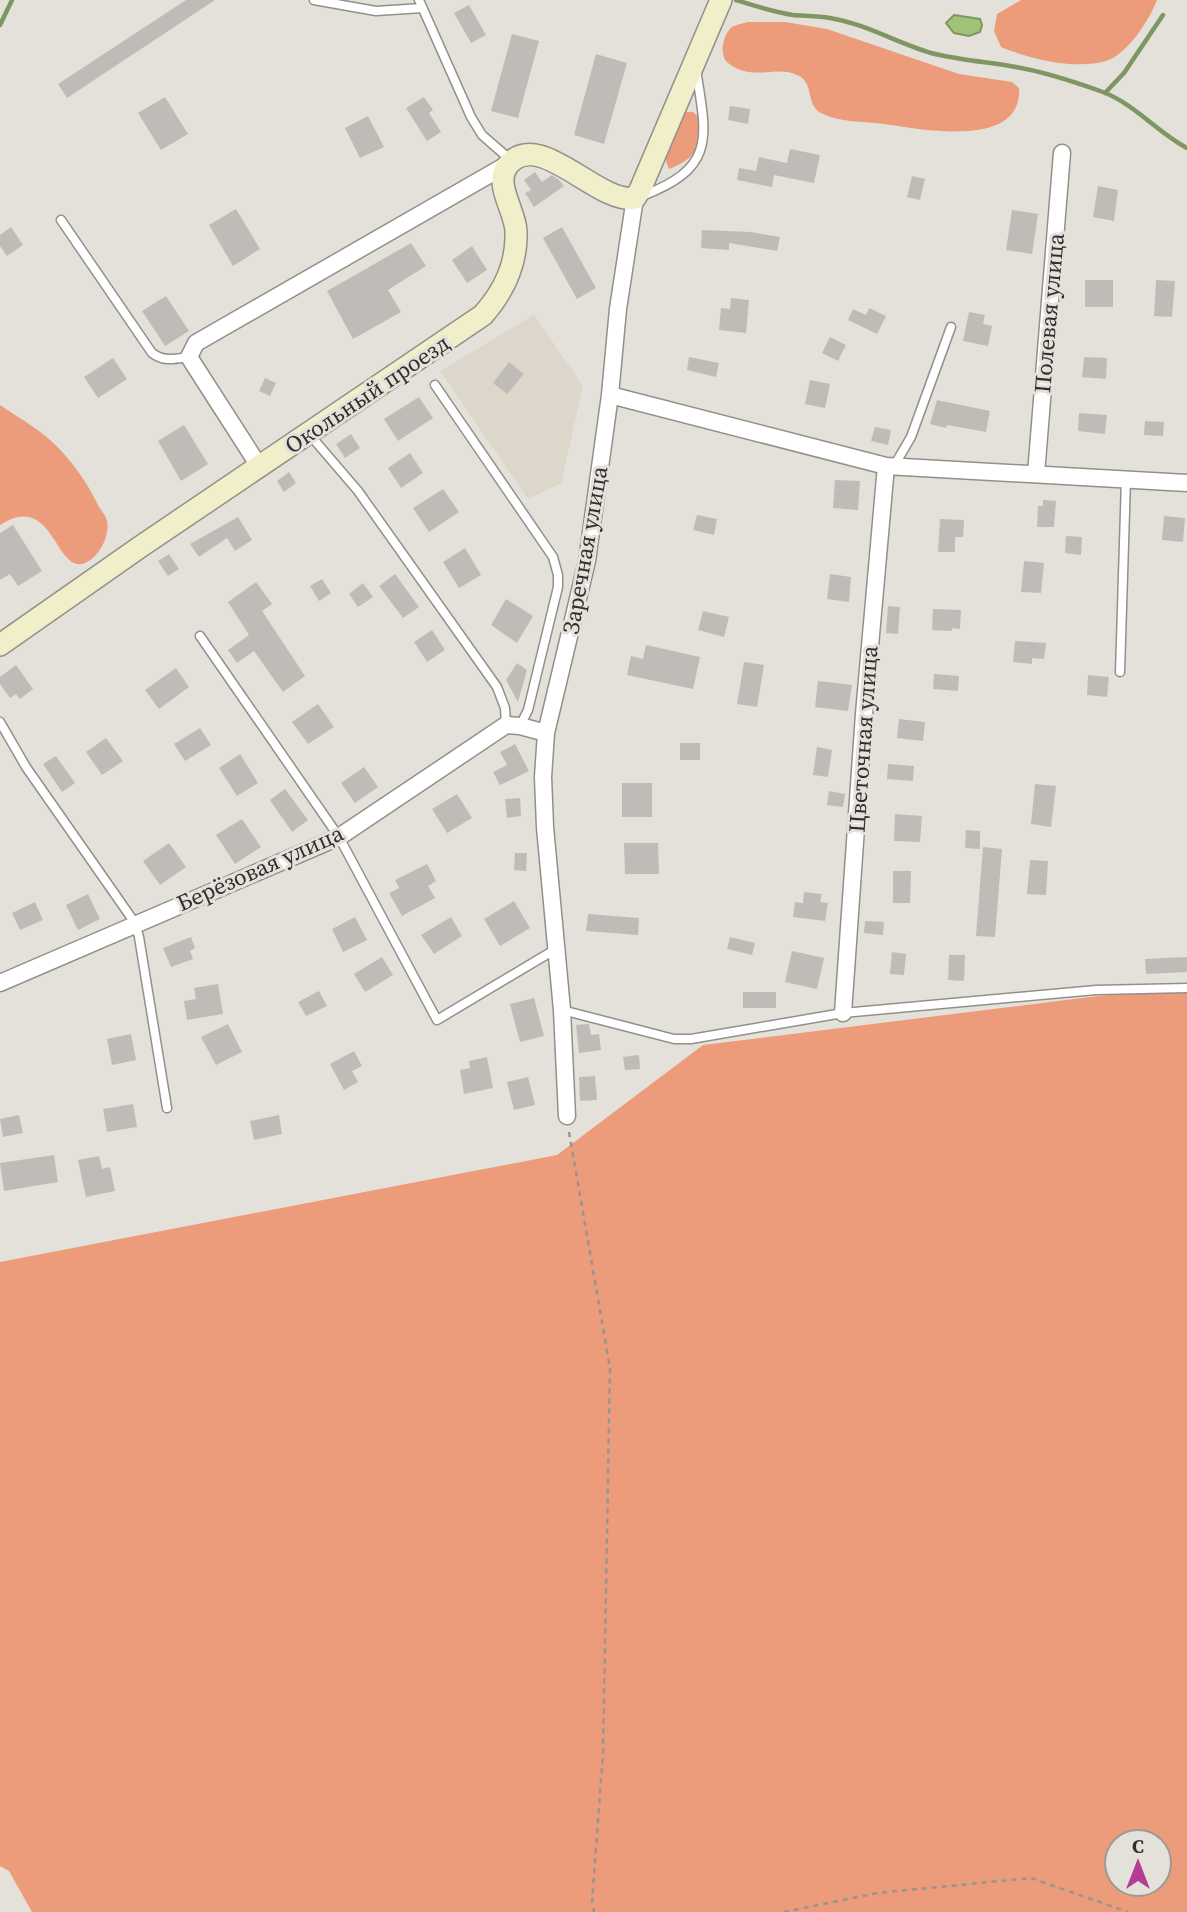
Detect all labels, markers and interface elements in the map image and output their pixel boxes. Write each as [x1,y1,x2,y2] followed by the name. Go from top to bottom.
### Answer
[1026,232,1072,394] street label: Полевая улица
[278,327,456,461] street label: Окольный проезд
[554,463,616,637] street label: Заречная улица
[841,644,886,833] street label: Цветочная улица
[172,817,349,919] street label: Берёзовая улица
[1103,1828,1173,1898] north arrow
[1132,1833,1144,1859] text: С

